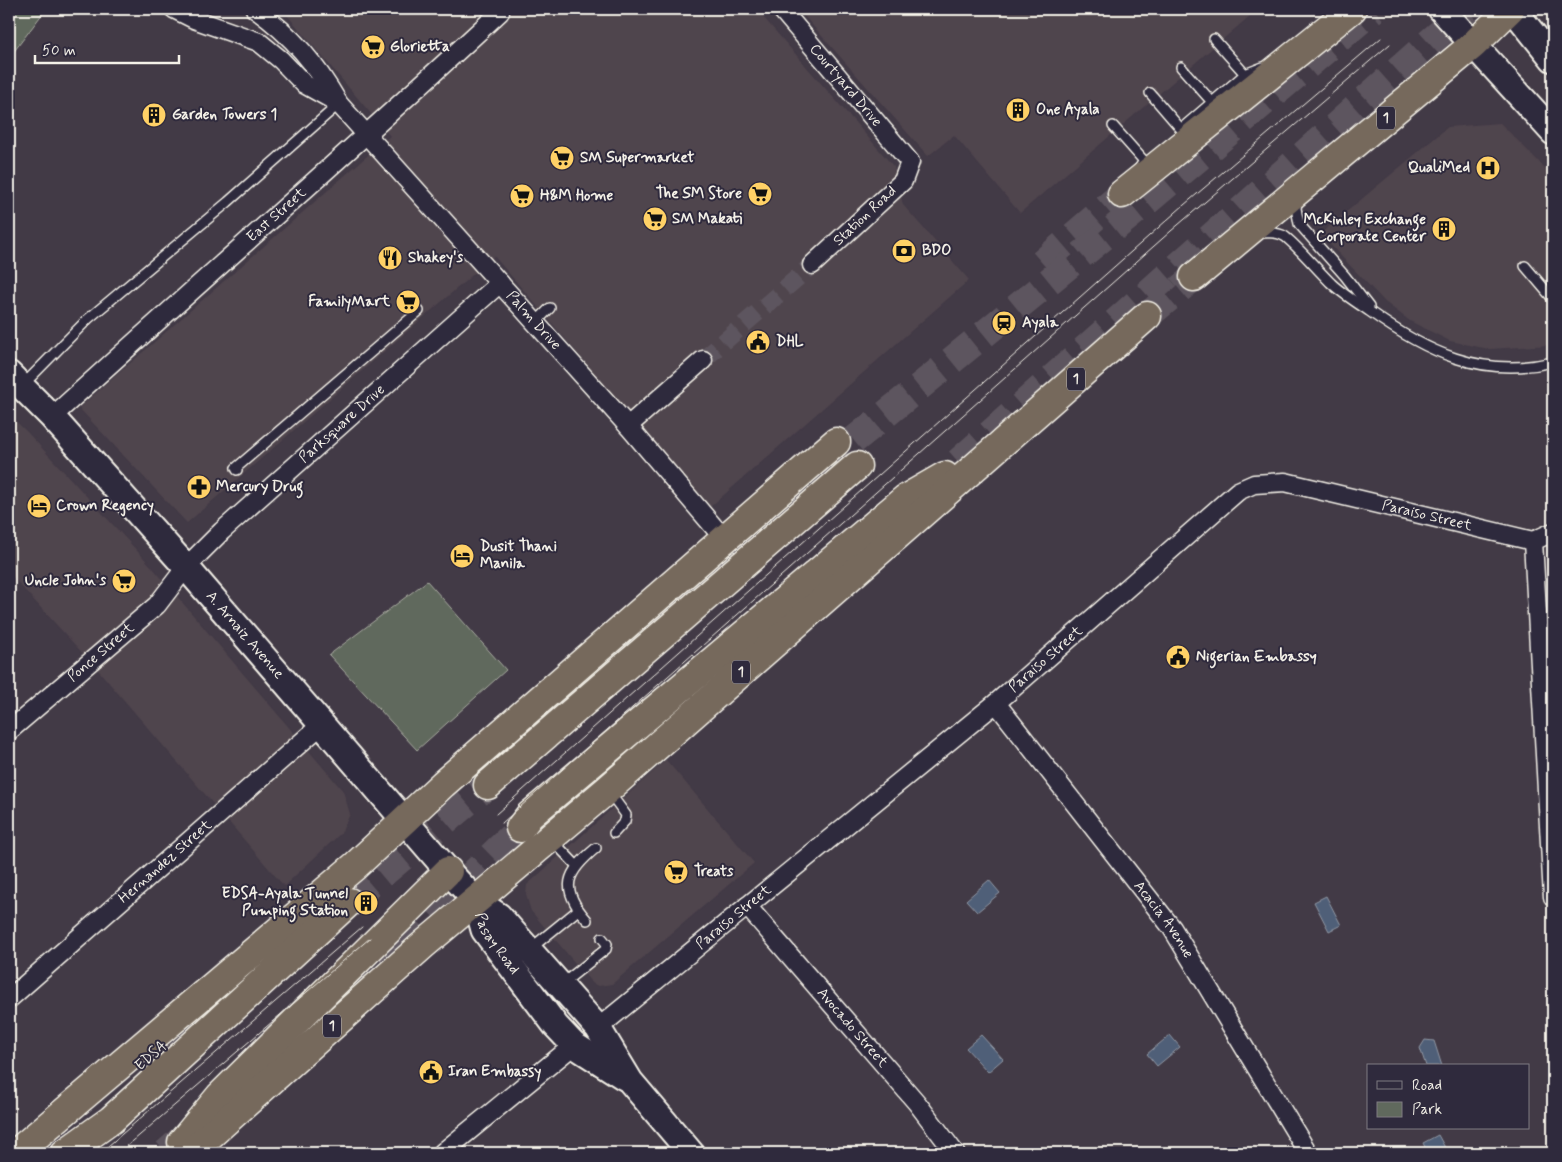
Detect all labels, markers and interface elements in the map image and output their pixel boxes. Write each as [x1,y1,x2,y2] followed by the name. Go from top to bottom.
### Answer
[35,32,179,64] scale bar
[360,34,386,60] supermarket icon: Glorietta
[390,37,450,57] place label: Glorietta
[805,40,886,131] street label: Courtyard Drive
[42,41,76,61] text: 50 m
[1005,97,1031,123] building icon: One Ayala
[1036,100,1100,120] place label: One Ayala
[141,102,167,128] building icon: Garden Towers 1
[172,105,277,125] place label: Garden Towers 1
[1377,106,1395,130] road number: 1
[549,145,575,171] supermarket icon: SM Supermarket
[580,148,694,168] place label: SM Supermarket
[1475,155,1501,181] hospital icon: QualiMed
[1408,158,1470,178] place label: QualiMed
[747,181,773,207] supermarket icon: The SM Store
[829,181,901,251] street label: Station Road
[242,183,311,247] street label: East Street
[509,183,535,209] supermarket icon: H&M Home
[656,184,742,204] place label: The SM Store
[540,186,614,206] place label: H&M Home
[642,206,668,232] supermarket icon: SM Makati
[672,209,743,229] place label: SM Makati
[1303,210,1427,247] place label: McKinley Exchange Corporate Center
[1431,216,1457,242] building icon: McKinley Exchange Corporate Center
[891,238,917,264] bank icon: BDO
[922,241,951,261] place label: BDO
[377,245,403,271] restaurant icon: Shakey's
[408,248,463,268] place label: Shakey's
[502,287,565,355] street label: Palm Drive
[395,289,421,315] supermarket icon: FamilyMart
[308,292,391,312] place label: FamilyMart
[991,310,1017,336] station icon: Ayala
[1022,313,1060,333] place label: Ayala
[745,329,771,355] public building icon: DHL
[776,332,804,352] place label: DHL
[1067,368,1085,390] road number: 1
[295,380,390,468] street label: Parksquare Drive
[186,474,212,500] pharmacy icon: Mercury Drug
[216,477,303,499] place label: Mercury Drug
[26,493,52,519] hotel icon: Crown Regency
[1380,495,1474,536] street label: Paraiso Street
[56,496,154,517] place label: Crown Regency
[480,537,557,574] place label: Dusit Thani Manila
[449,543,475,569] hotel icon: Dusit Thani Manila
[111,568,137,594] supermarket icon: Uncle John's
[25,571,106,591] place label: Uncle John's
[201,587,288,684] street label: A. Arnaiz Avenue
[64,618,139,687] street label: Ponce Street
[1005,621,1087,697] street label: Paraiso Street
[1165,644,1191,670] public building icon: Nigerian Embassy
[1196,647,1317,669] place label: Nigerian Embassy
[732,660,750,684] road number: 1
[114,815,216,908] street label: Hernandez Street
[663,859,689,885] supermarket icon: Treats
[694,862,734,882] place label: Treats
[1129,877,1198,962] street label: Acacia Avenue
[692,880,776,954] street label: Paraiso Street
[222,884,348,923] place label: EDSA-Ayala Tunnel Pumping Station
[353,890,379,916] building icon: EDSA-Ayala Tunnel Pumping Station
[470,910,524,979] street label: Pasay Road
[812,984,892,1072] street label: Avocado Street
[323,1014,341,1038] road number: 1
[131,1037,171,1075] street label: EDSA
[418,1059,444,1085] public building icon: Iran Embassy
[448,1062,541,1082] place label: Iran Embassy
[1367,1064,1530,1130] legend
[1412,1076,1442,1096] text: Road
[1412,1100,1442,1120] text: Park

